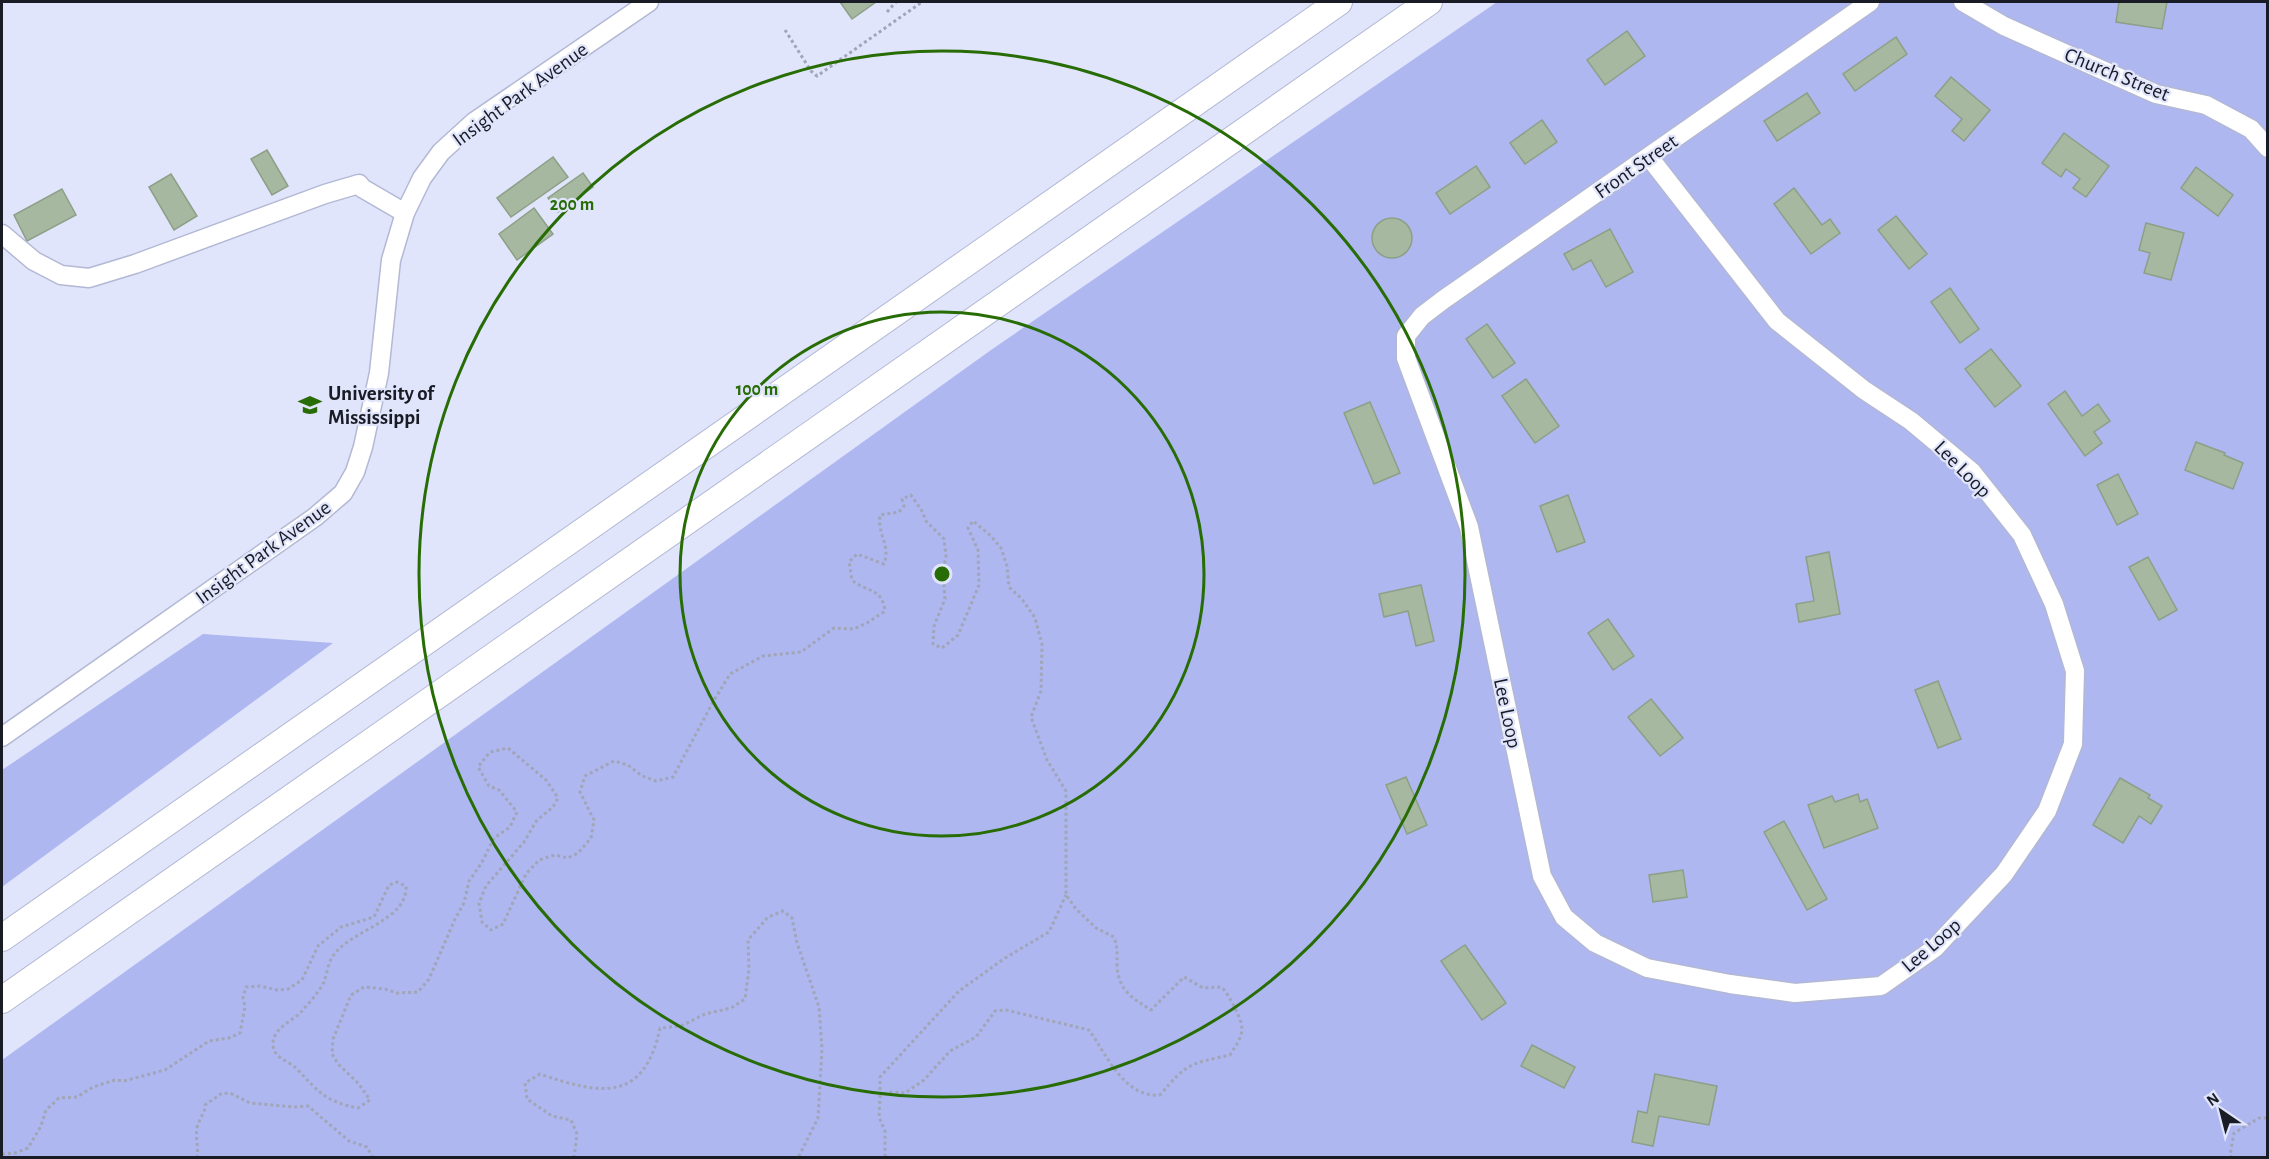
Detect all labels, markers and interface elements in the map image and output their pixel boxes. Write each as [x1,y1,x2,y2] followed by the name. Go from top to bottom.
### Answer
[449,38,592,150] street label: Insight Park Avenue
[2061,44,2172,105] street label: Church Street
[1591,130,1682,202] street label: Front Street
[550,196,594,214] text: 200 m
[736,381,778,399] text: 100 m
[328,383,436,428] place label: University of Mississippi
[297,392,323,418] school or university icon: University of Mississippi
[1930,437,1995,502] street label: Lee Loop
[192,496,335,608] street label: Insight Park Avenue
[932,564,952,584] centre of rings
[1490,676,1525,750] street label: Lee Loop
[1898,914,1965,977] street label: Lee Loop
[2191,1081,2251,1141] north arrow
[2204,1090,2222,1109] text: N

